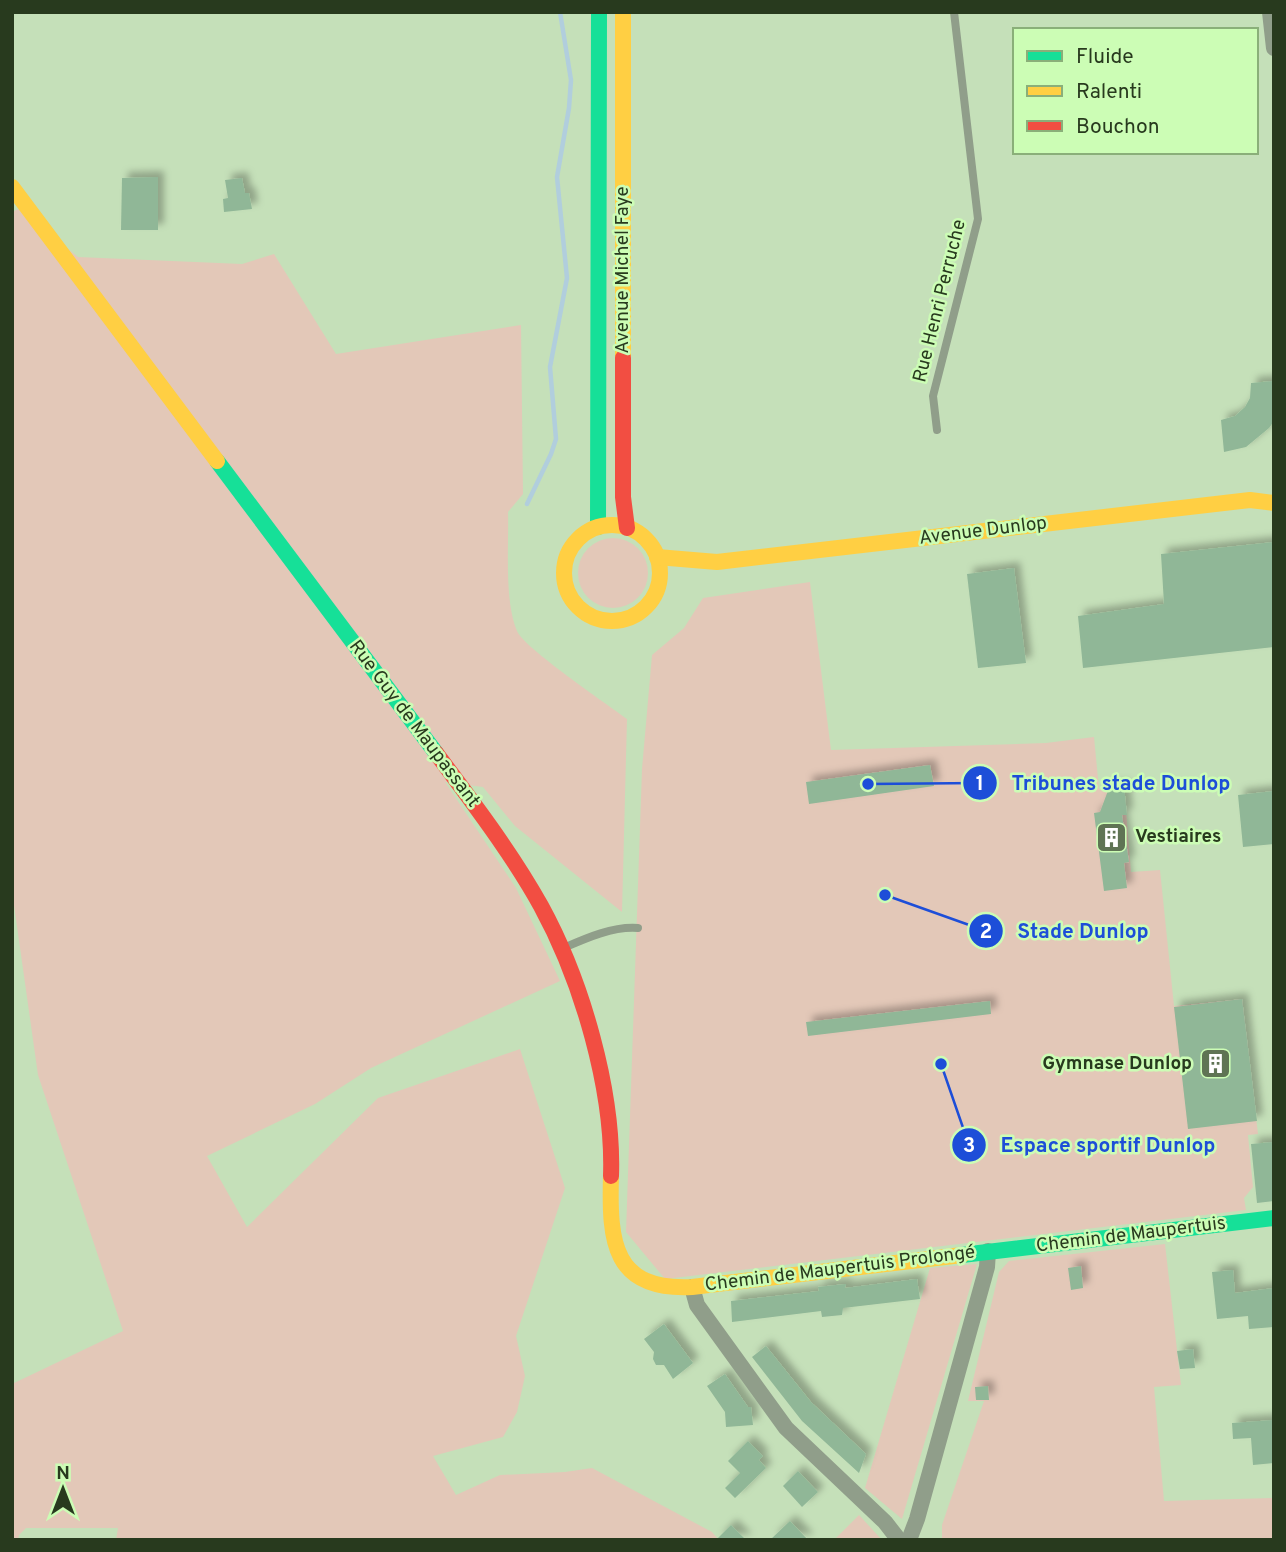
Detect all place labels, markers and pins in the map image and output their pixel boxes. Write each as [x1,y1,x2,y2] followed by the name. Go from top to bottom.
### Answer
[963,762,1244,804] callout: Tribunes stade Dunlop
[1095,820,1129,854] building icon: Vestiaires
[1135,825,1221,849] place label: Vestiaires
[968,910,1163,952] callout: Stade Dunlop
[1198,1047,1232,1081] building icon: Gymnase Dunlop
[1042,1052,1192,1076] place label: Gymnase Dunlop
[952,1124,1230,1166] callout: Espace sportif Dunlop

